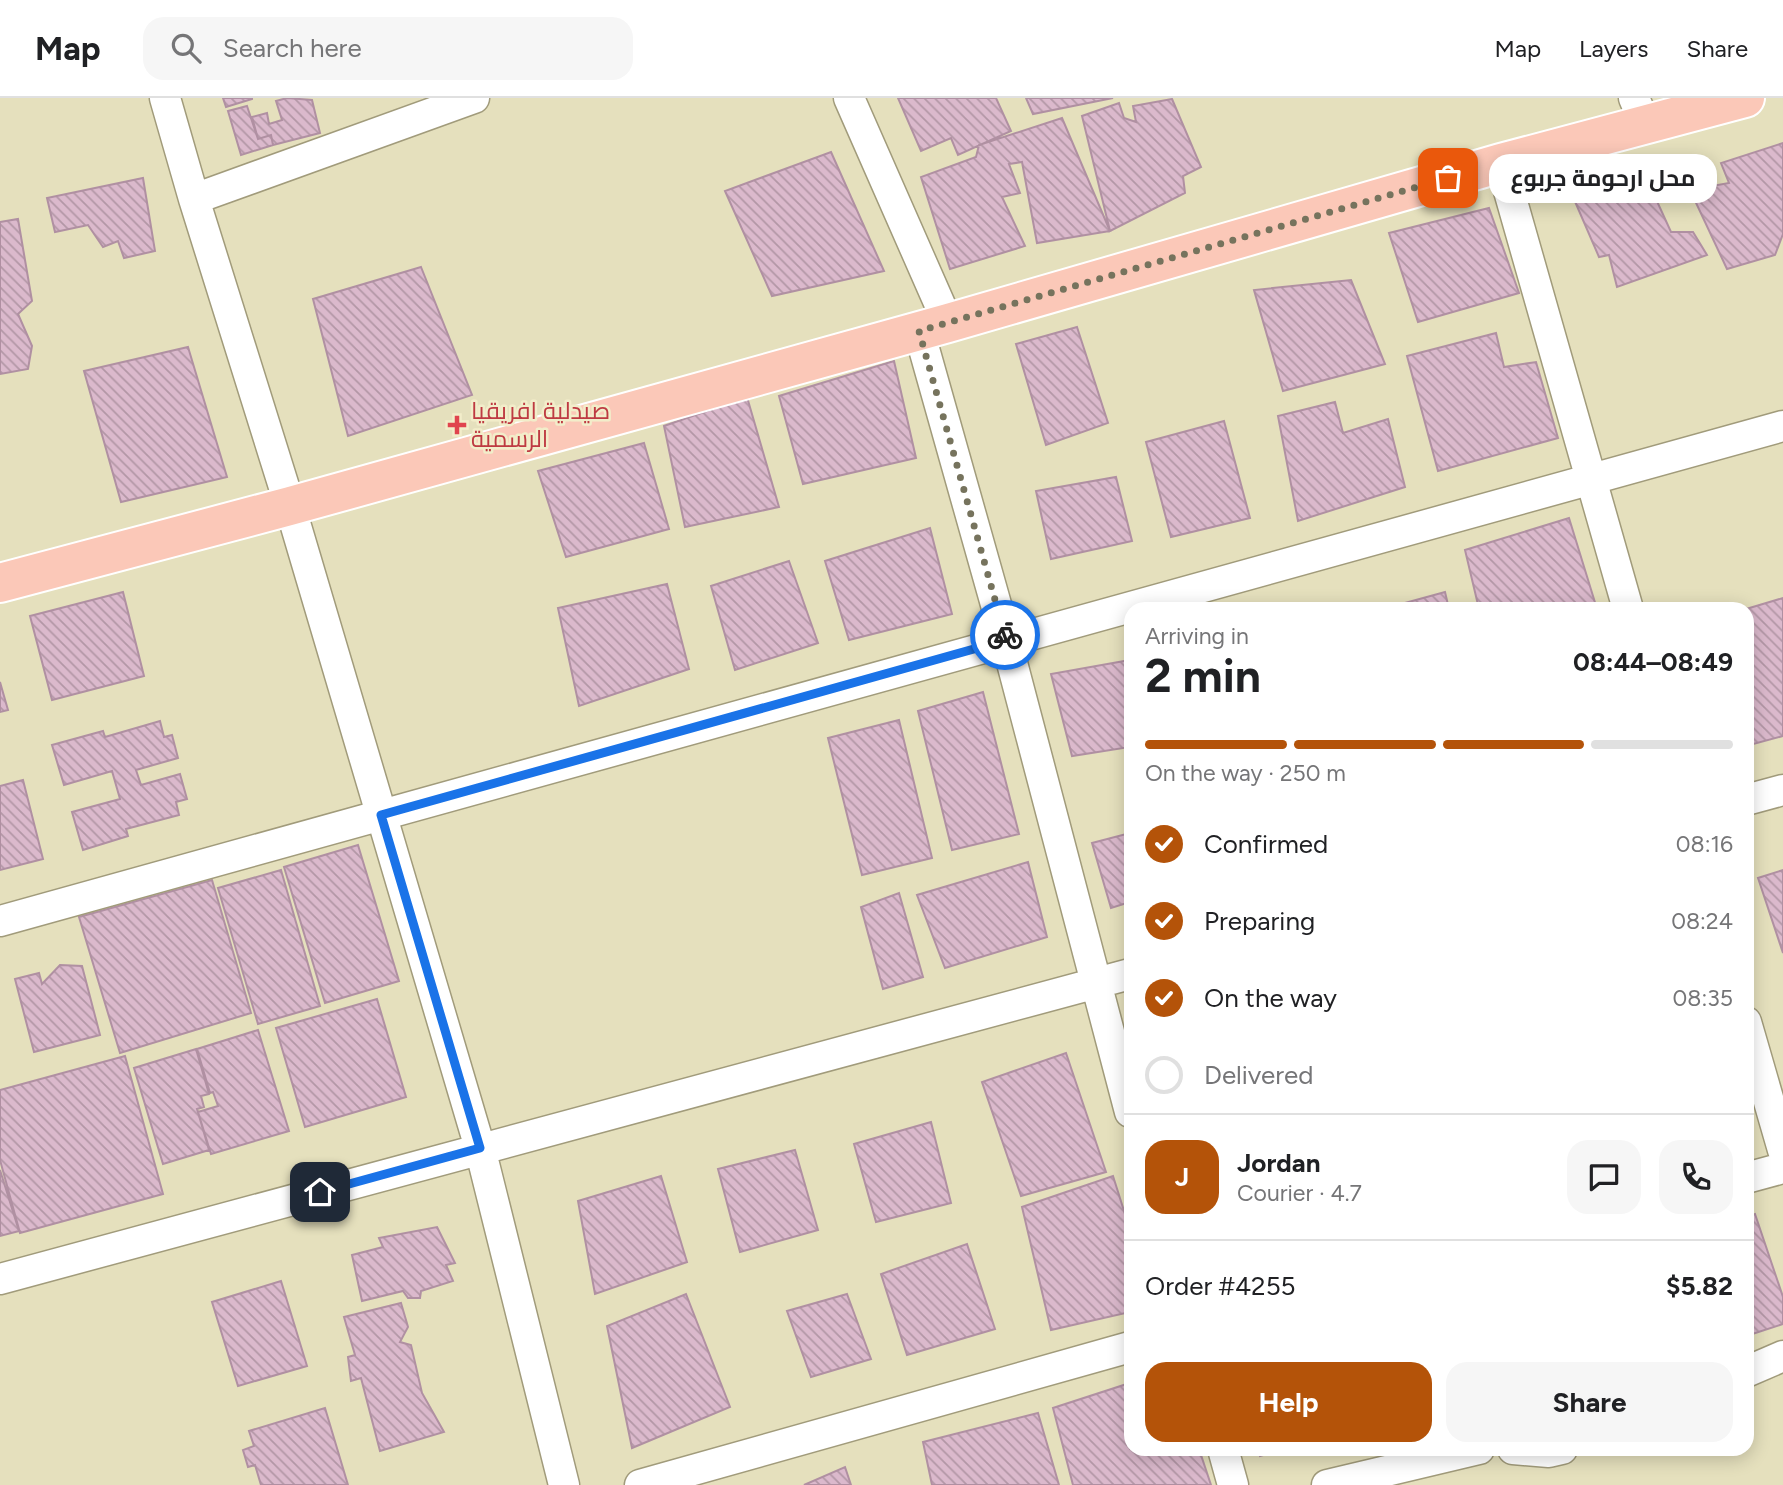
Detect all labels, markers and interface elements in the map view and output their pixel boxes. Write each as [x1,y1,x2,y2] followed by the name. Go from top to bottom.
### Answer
[143,17,633,80] search box
[35,29,101,68] text: Map
[167,29,205,67] icon: search
[223,32,362,64] text: Search here
[1494,34,1541,63] text: Map
[1579,34,1648,63] text: Layers
[1686,34,1748,63] text: Share
[1418,148,1478,208] pin
[1490,154,1718,202] callout: محل ارحومة جربوع
[1429,159,1467,197] icon: bag
[1510,164,1696,192] text: محل ارحومة جربوع
[471,396,610,453] place label: صيدلية افريقيا الرسمية
[449,417,465,433] marker: صيدلية افريقيا الرسمية
[970,600,1040,670] courier
[986,616,1024,654] icon: bike
[1145,622,1249,650] text: Arriving in
[1573,646,1733,678] text: 08:44–08:49
[1145,648,1261,704] text: 2 min
[1145,759,1346,787] text: On the way · 250 m
[1145,825,1183,863] icon: check
[1204,828,1328,860] text: Confirmed
[1676,830,1733,858] text: 08:16
[1145,902,1183,940] icon: check
[1204,905,1315,937] text: Preparing
[1671,907,1733,935] text: 08:24
[1145,979,1183,1017] icon: check
[1204,982,1337,1014] text: On the way
[1673,984,1733,1012] text: 08:35
[1204,1059,1313,1091] text: Delivered
[1567,1140,1641,1214] button: chat
[1659,1140,1733,1214] button: phone
[1237,1147,1320,1179] text: Jordan
[1175,1161,1189,1193] text: J
[290,1162,350,1222] pin
[301,1173,339,1211] icon: home
[1237,1179,1362,1207] text: Courier · 4.7
[1145,1270,1296,1302] text: Order #4255
[1666,1270,1733,1302] text: $5.82
[1145,1362,1432,1442] button: Help
[1446,1362,1733,1442] button: Share

